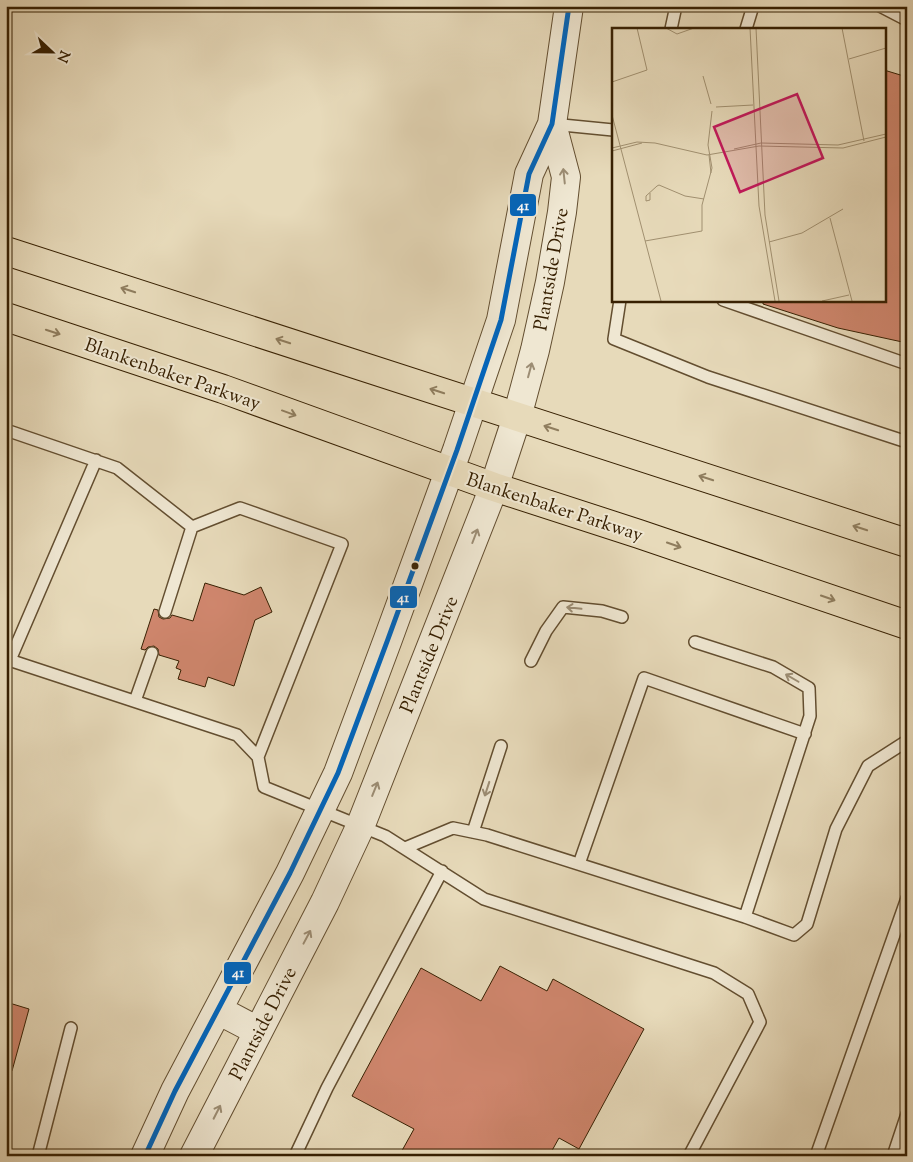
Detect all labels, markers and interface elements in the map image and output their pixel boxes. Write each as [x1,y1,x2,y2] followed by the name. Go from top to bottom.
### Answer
[28,28,78,78] north arrow
[612,28,886,301] inset map
[51,47,74,65] text: N
[559,168,569,184] one-way arrow
[509,193,537,217] line badge: 41
[516,197,529,217] text: 41
[528,206,577,333] street label: Plantside Drive
[121,285,137,295] one-way arrow
[44,328,60,337] one-way arrow
[81,333,264,418] street label: Blankenbaker Parkway
[275,335,291,345] one-way arrow
[526,362,535,378] one-way arrow
[430,385,446,395] one-way arrow
[281,409,296,418] one-way arrow
[544,422,560,432] one-way arrow
[462,467,647,550] street label: Blankenbaker Parkway
[698,472,714,482] one-way arrow
[853,522,869,532] one-way arrow
[471,528,480,544] one-way arrow
[665,541,681,551] one-way arrow
[410,561,420,571] unlabelled marker
[389,585,418,609] line badge: 41
[396,589,409,609] text: 41
[395,592,466,718] street label: Plantside Drive
[819,593,835,603] one-way arrow
[567,603,583,613] one-way arrow
[785,673,799,683] one-way arrow
[482,780,491,796] one-way arrow
[371,782,380,797] one-way arrow
[303,930,312,945] one-way arrow
[223,961,252,985] line badge: 41
[224,963,305,1086] street label: Plantside Drive
[231,964,244,984] text: 41
[212,1105,222,1120] one-way arrow

